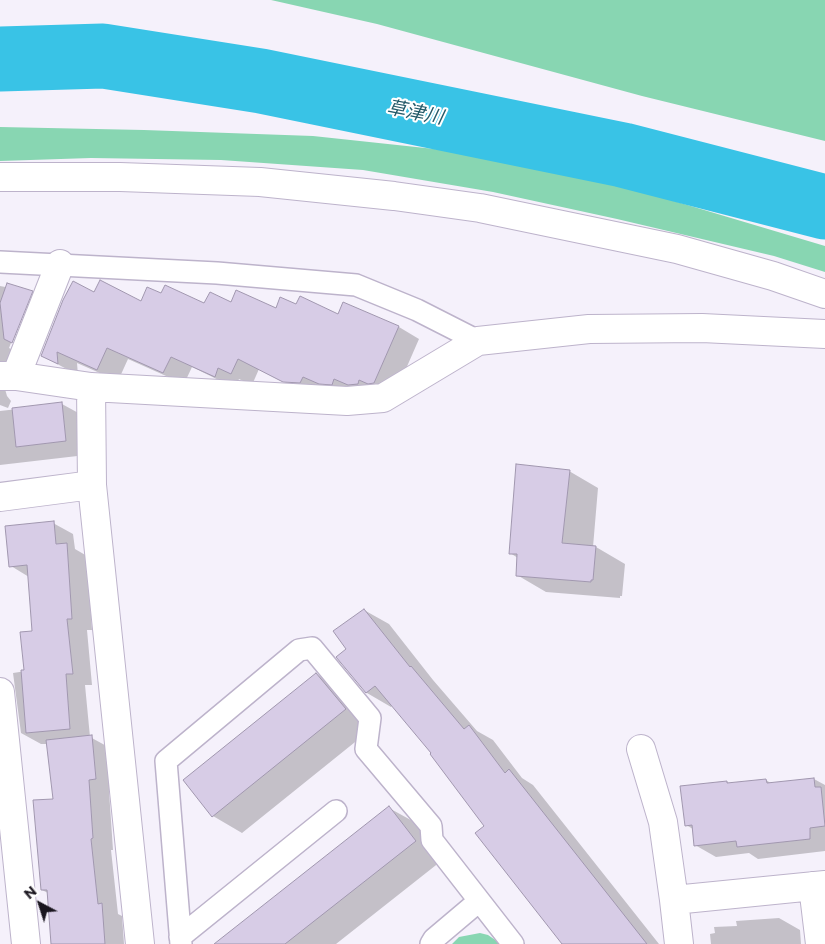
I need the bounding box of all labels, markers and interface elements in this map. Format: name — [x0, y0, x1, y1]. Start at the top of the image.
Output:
water label: 草津川 — [385, 96, 445, 130]
north arrow — [15, 879, 65, 929]
text: N — [20, 882, 40, 903]

